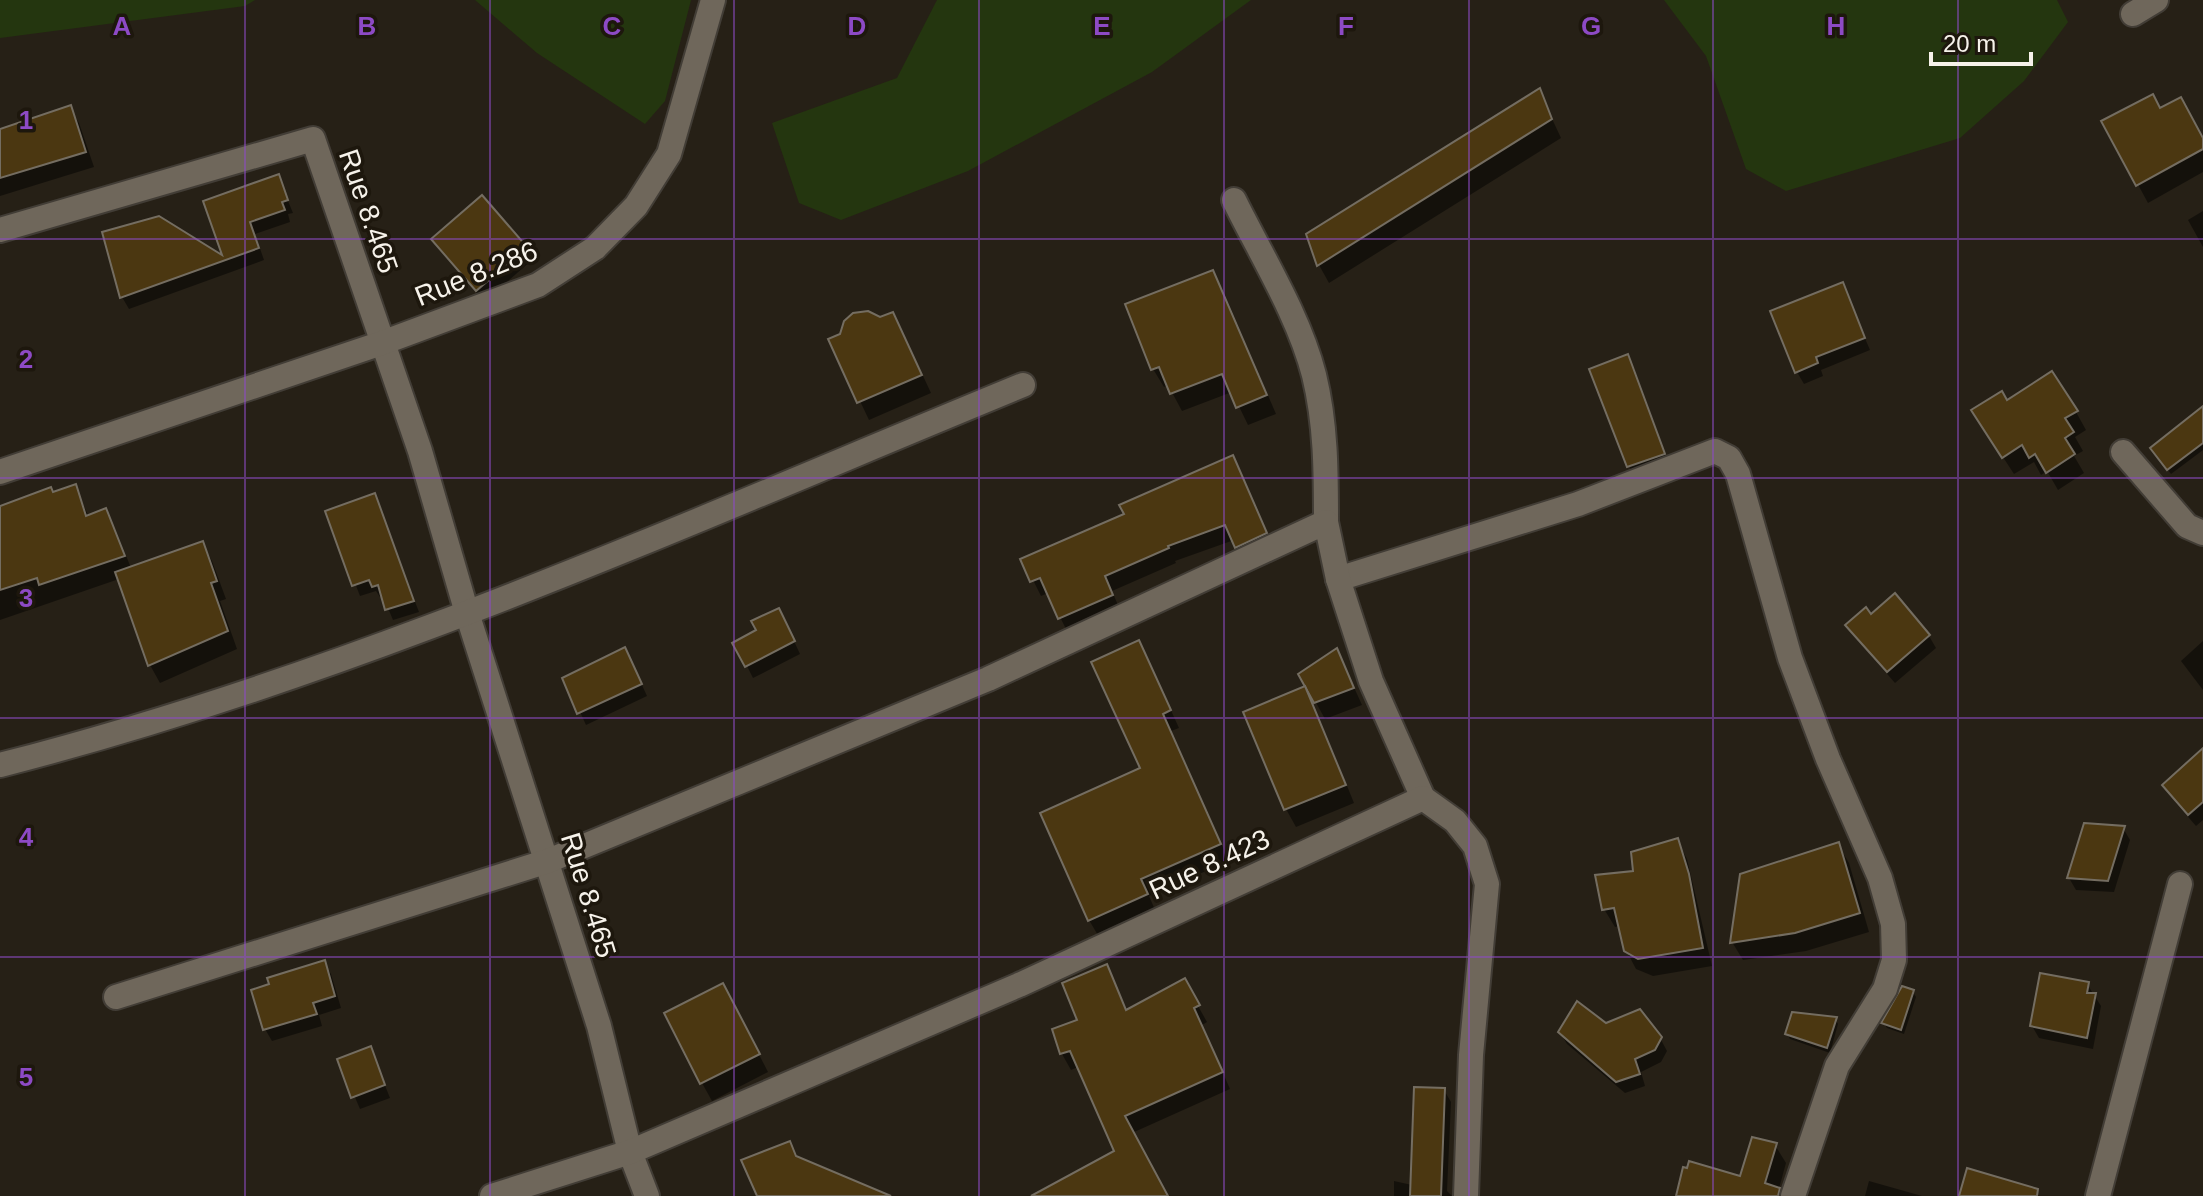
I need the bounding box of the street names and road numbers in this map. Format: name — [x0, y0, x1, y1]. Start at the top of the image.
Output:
street label: Rue 8.465 — [333, 145, 404, 277]
street label: Rue 8.286 — [410, 235, 542, 312]
street label: Rue 8.423 — [1144, 823, 1274, 906]
street label: Rue 8.465 — [555, 829, 622, 961]

